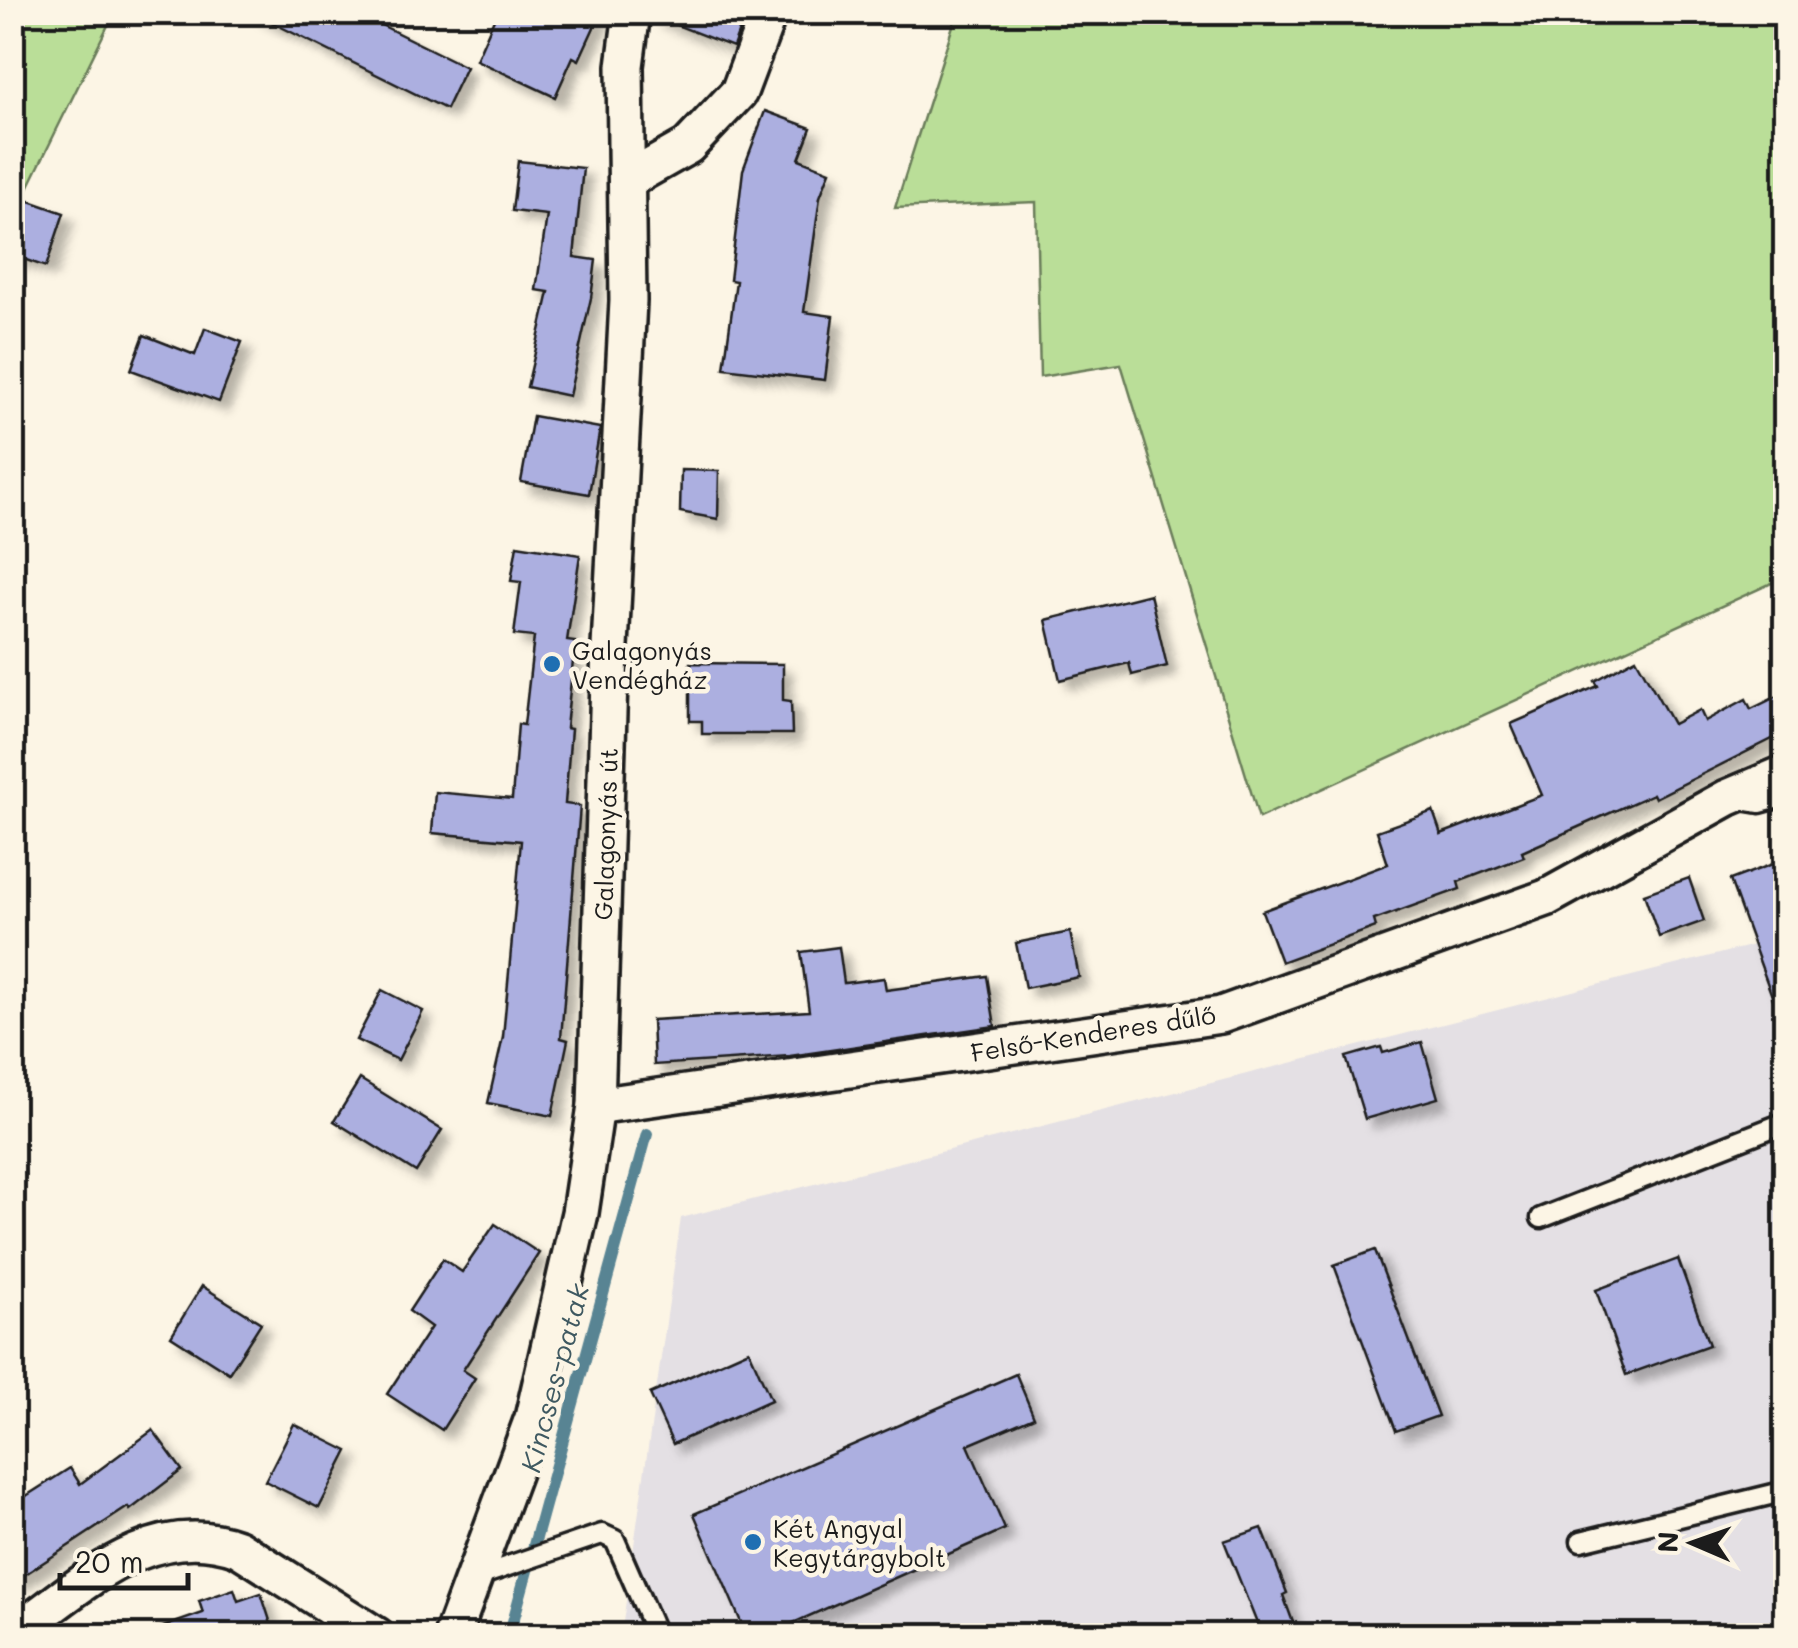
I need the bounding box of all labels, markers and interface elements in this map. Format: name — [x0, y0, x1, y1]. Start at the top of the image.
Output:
place label: Galagonyás Vendégház — [572, 634, 712, 695]
marker: Galagonyás Vendégház — [541, 653, 563, 675]
street label: Galagonyás út — [586, 747, 625, 921]
street label: Felső-Kenderes dűlő — [968, 998, 1218, 1068]
water label: Kincses-patak — [512, 1279, 597, 1476]
north arrow — [1643, 1493, 1743, 1593]
place label: Két Angyal Kegytárgybolt — [773, 1512, 946, 1574]
scale bar — [60, 1528, 188, 1590]
marker: Két Angyal Kegytárgybolt — [742, 1531, 764, 1553]
text: N — [1649, 1531, 1685, 1553]
text: 20 m — [75, 1541, 144, 1581]

